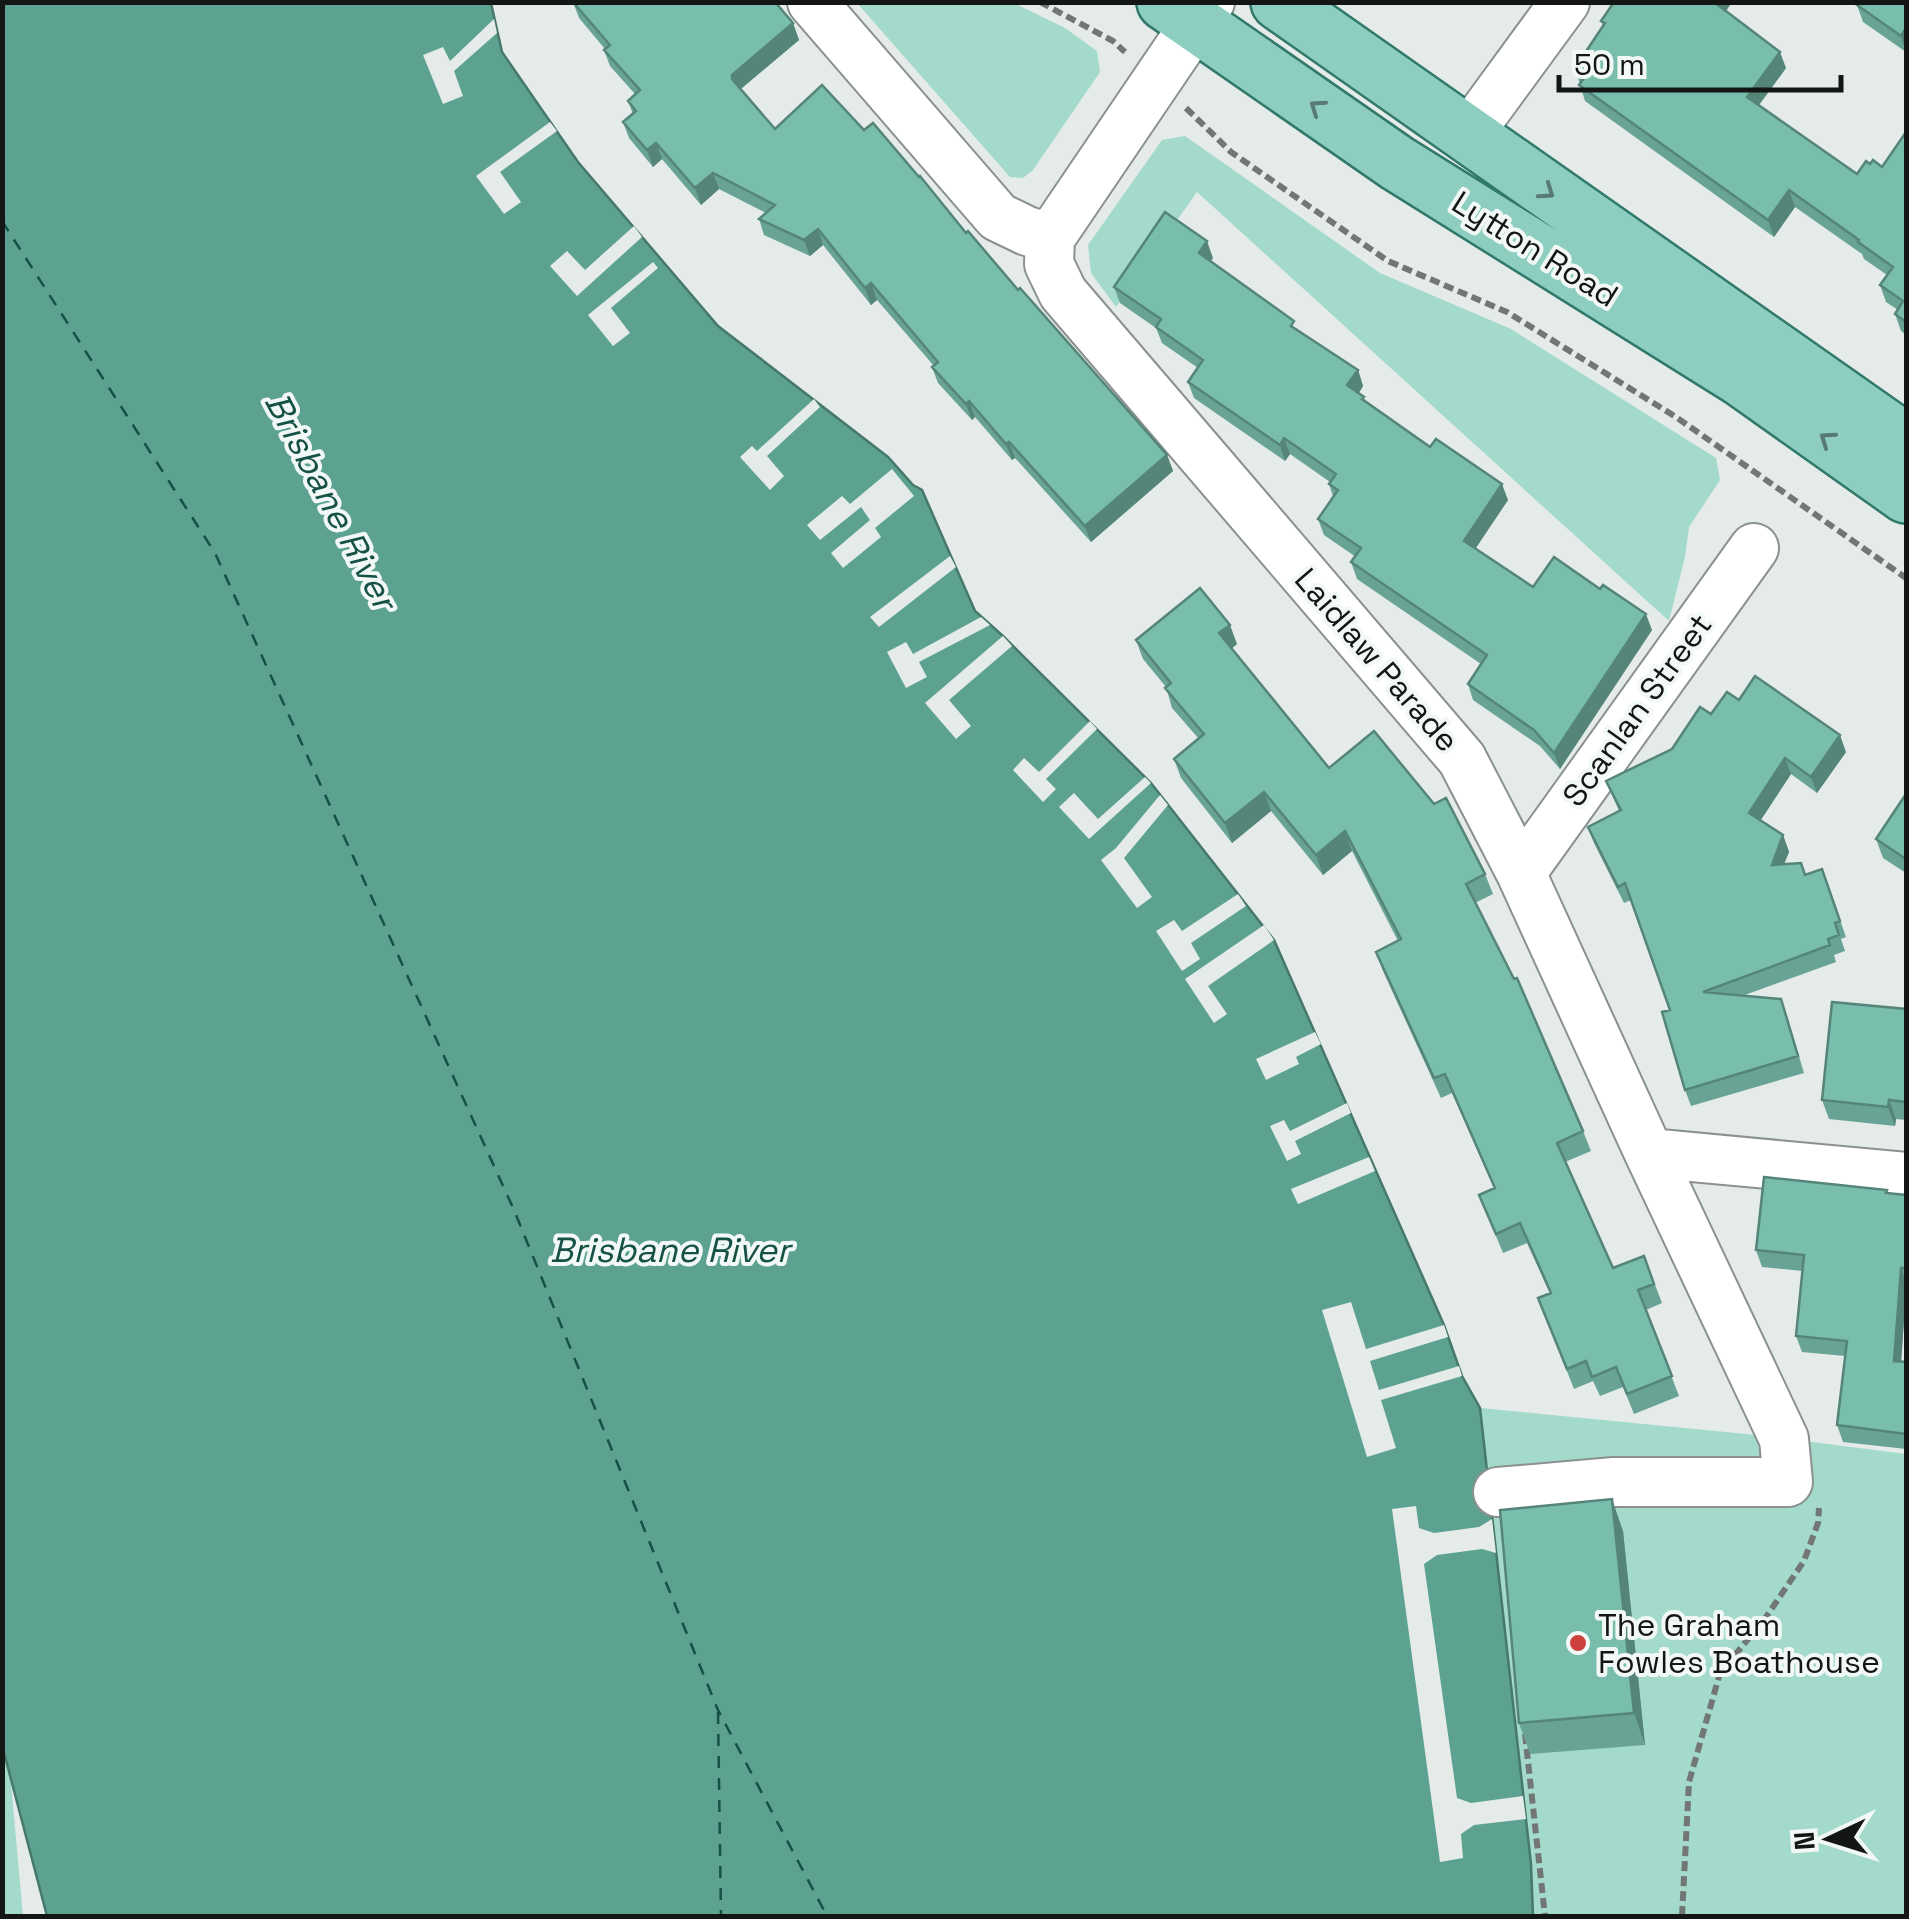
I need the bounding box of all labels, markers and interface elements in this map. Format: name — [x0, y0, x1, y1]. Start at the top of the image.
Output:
scale bar — [1559, 30, 1842, 92]
text: 50 m — [1574, 45, 1645, 84]
one-way arrow — [1310, 101, 1328, 119]
one-way arrow — [1536, 180, 1555, 198]
street label: Lytton Road — [1445, 182, 1625, 316]
water label: Brisbane River — [255, 385, 409, 621]
one-way arrow — [1819, 433, 1838, 451]
street label: Laidlaw Parade — [1286, 560, 1468, 760]
street label: Scanlan Street — [1554, 606, 1720, 814]
water label: Brisbane River — [550, 1228, 794, 1272]
place label: The Graham Fowles Boathouse — [1598, 1605, 1880, 1682]
marker: The Graham Fowles Boathouse — [1567, 1632, 1589, 1654]
north arrow — [1779, 1789, 1879, 1889]
text: N — [1785, 1830, 1823, 1851]

